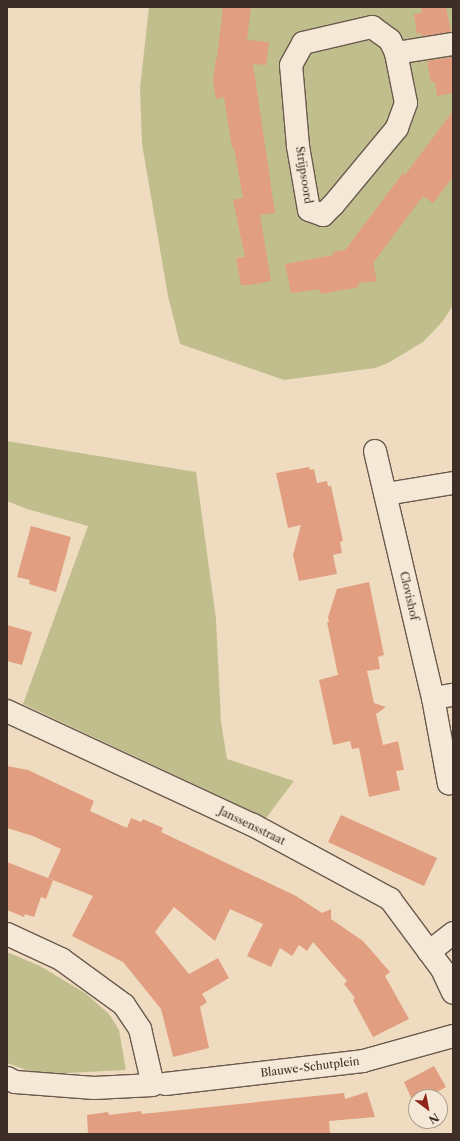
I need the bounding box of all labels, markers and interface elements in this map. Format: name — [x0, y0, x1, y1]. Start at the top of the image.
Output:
street label: Strijpsoord — [293, 145, 315, 205]
street label: Clovishof — [397, 570, 421, 622]
street label: Janssensstraat — [217, 804, 287, 848]
street label: Blauwe-Schutplein — [260, 1054, 360, 1080]
north arrow — [408, 1089, 448, 1129]
text: N — [426, 1110, 442, 1127]

